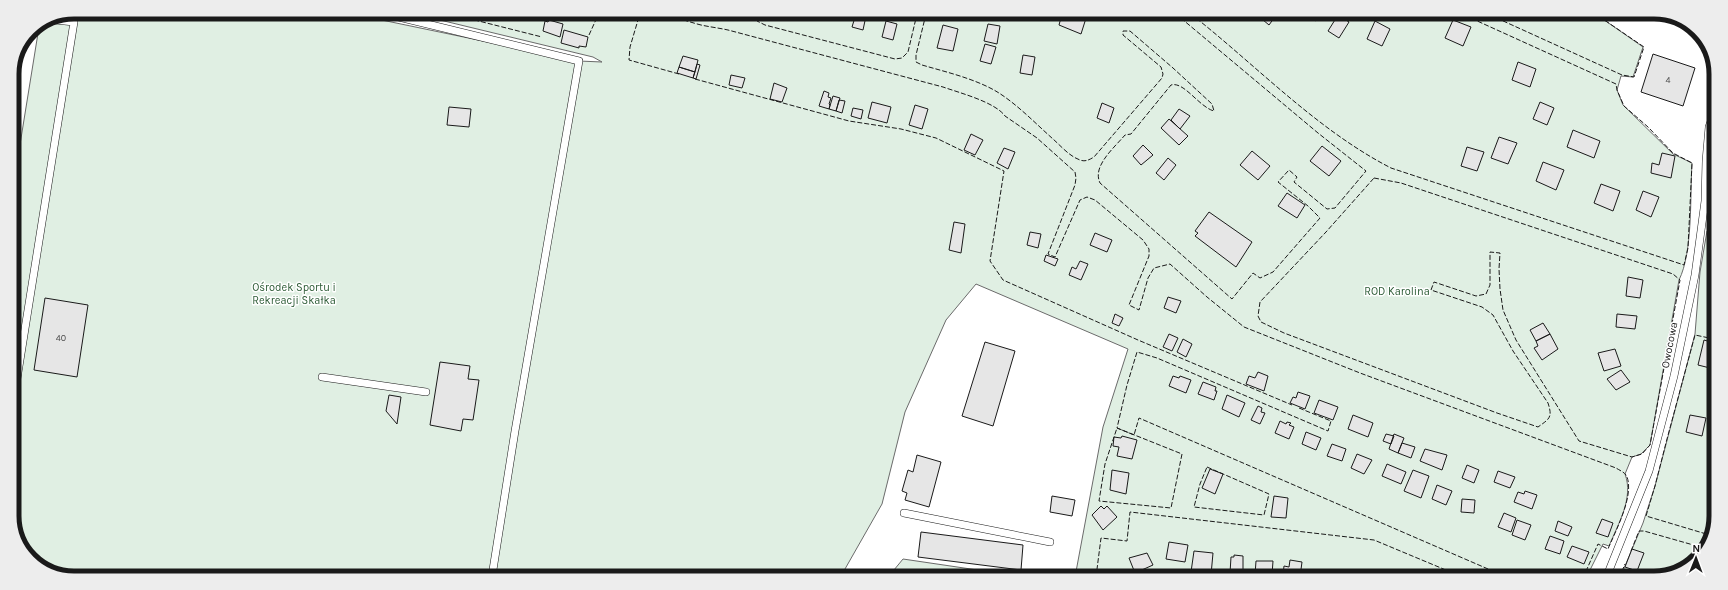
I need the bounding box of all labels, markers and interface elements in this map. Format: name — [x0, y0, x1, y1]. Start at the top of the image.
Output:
house number: 4 — [1665, 75, 1671, 85]
park label: Ośrodek Sportu i Rekreacji Skałka — [252, 281, 336, 307]
park label: ROD Karolina — [1364, 285, 1430, 298]
street label: Owocowa — [1659, 321, 1680, 369]
house number: 40 — [56, 333, 66, 343]
north arrow — [1676, 538, 1716, 578]
text: N — [1692, 542, 1700, 555]

